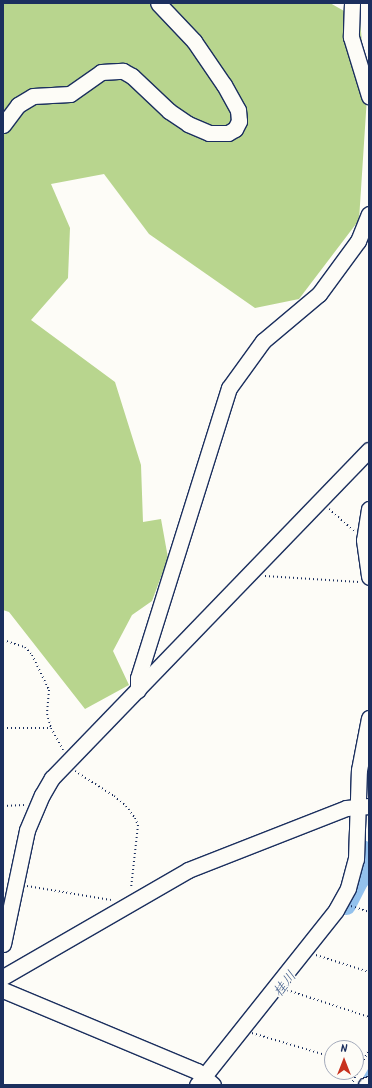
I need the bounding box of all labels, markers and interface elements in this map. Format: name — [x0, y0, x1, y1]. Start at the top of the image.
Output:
water label: 桂川 — [270, 968, 300, 1000]
north arrow — [324, 1040, 364, 1080]
text: N — [341, 1040, 347, 1058]

